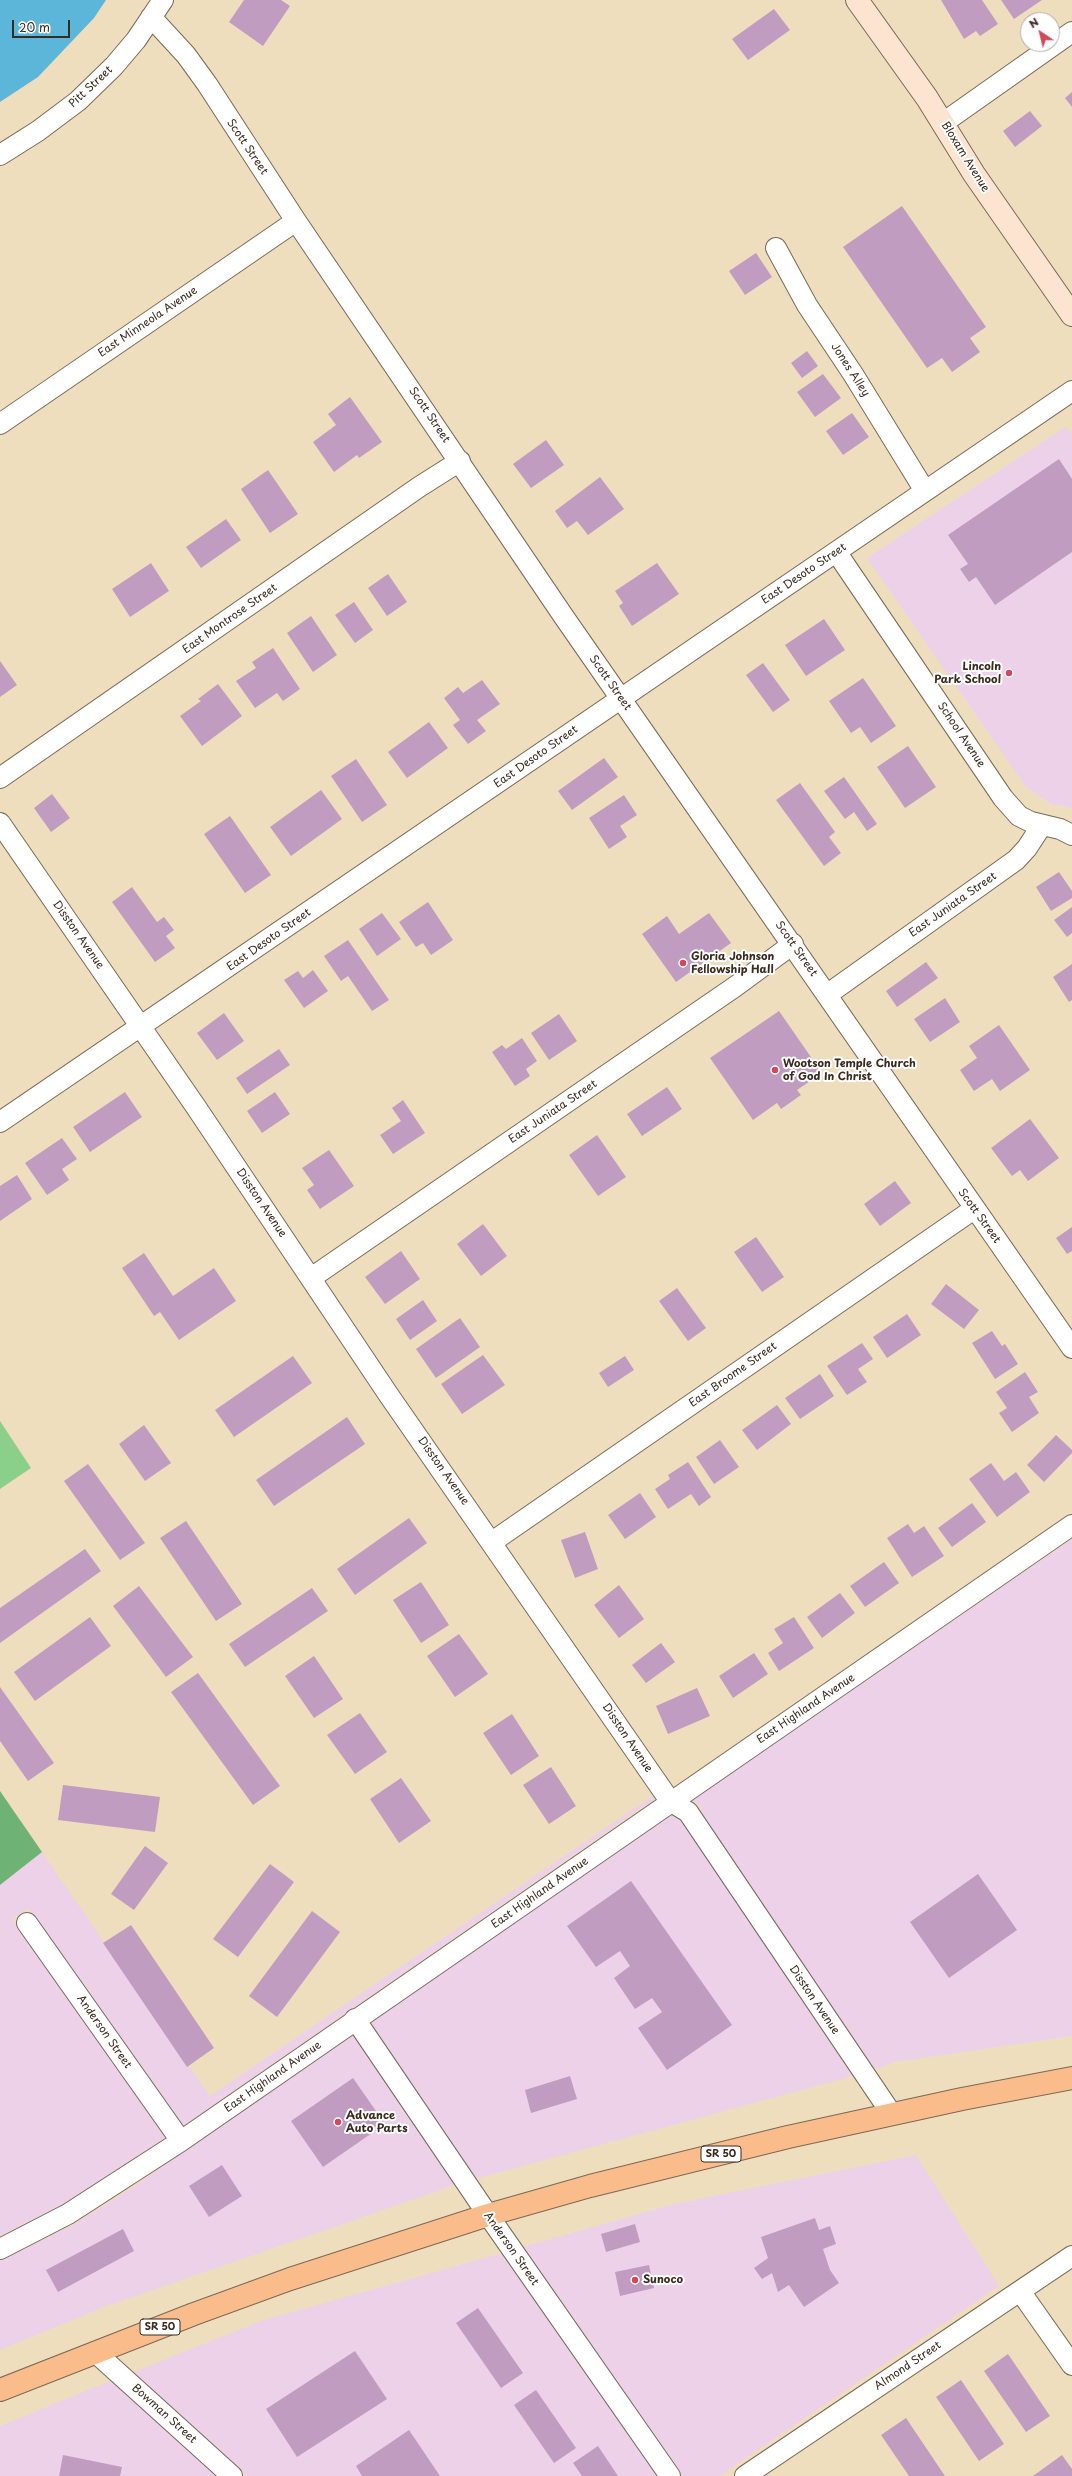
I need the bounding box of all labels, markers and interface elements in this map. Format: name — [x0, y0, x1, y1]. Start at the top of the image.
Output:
scale bar — [14, 12, 72, 38]
north arrow — [1020, 12, 1060, 52]
text: N — [1025, 13, 1042, 32]
text: 20 m — [19, 18, 50, 36]
street label: Pitt Street — [66, 63, 116, 111]
street label: Scott Street — [224, 117, 270, 177]
street label: Bloxam Avenue — [938, 120, 992, 194]
street label: East Minneola Avenue — [96, 284, 200, 360]
street label: Jones Alley — [828, 341, 872, 399]
street label: Scott Street — [406, 385, 452, 445]
street label: East Desoto Street — [759, 541, 849, 607]
street label: East Montrose Street — [180, 581, 280, 657]
street label: Scott Street — [586, 653, 634, 713]
place label: Lincoln Park School — [934, 660, 1001, 686]
marker: Lincoln Park School — [1004, 668, 1014, 678]
street label: School Avenue — [934, 700, 988, 770]
street label: East Desoto Street — [492, 723, 580, 791]
street label: East Juniata Street — [907, 870, 999, 940]
street label: Disston Avenue — [50, 898, 106, 972]
street label: East Desoto Street — [225, 906, 313, 974]
street label: Scott Street — [772, 919, 820, 979]
place label: Gloria Johnson Fellowship Hall — [691, 950, 774, 976]
marker: Gloria Johnson Fellowship Hall — [678, 958, 688, 968]
place label: Wootson Temple Church of God In Christ — [783, 1057, 916, 1083]
marker: Wootson Temple Church of God In Christ — [770, 1065, 780, 1075]
street label: East Juniata Street — [506, 1078, 600, 1146]
street label: Disston Avenue — [233, 1166, 289, 1240]
street label: Scott Street — [955, 1186, 1003, 1246]
street label: East Broome Street — [687, 1340, 779, 1410]
street label: Disston Avenue — [415, 1434, 471, 1508]
street label: East Highland Avenue — [755, 1671, 857, 1747]
street label: Disston Avenue — [599, 1701, 655, 1775]
street label: East Highland Avenue — [489, 1855, 591, 1931]
street label: Disston Avenue — [786, 1963, 842, 2037]
street label: Anderson Street — [74, 1993, 134, 2071]
street label: East Highland Avenue — [222, 2039, 324, 2115]
place label: Advance Auto Parts — [346, 2109, 407, 2135]
marker: Advance Auto Parts — [333, 2117, 343, 2127]
road number: SR 50 — [701, 2146, 741, 2162]
street label: Anderson Street — [481, 2210, 541, 2288]
place label: Sunoco — [643, 2273, 683, 2287]
marker: Sunoco — [630, 2275, 640, 2285]
road number: SR 50 — [140, 2319, 180, 2335]
street label: Almond Street — [872, 2339, 944, 2393]
street label: Bowman Street — [129, 2382, 199, 2446]

